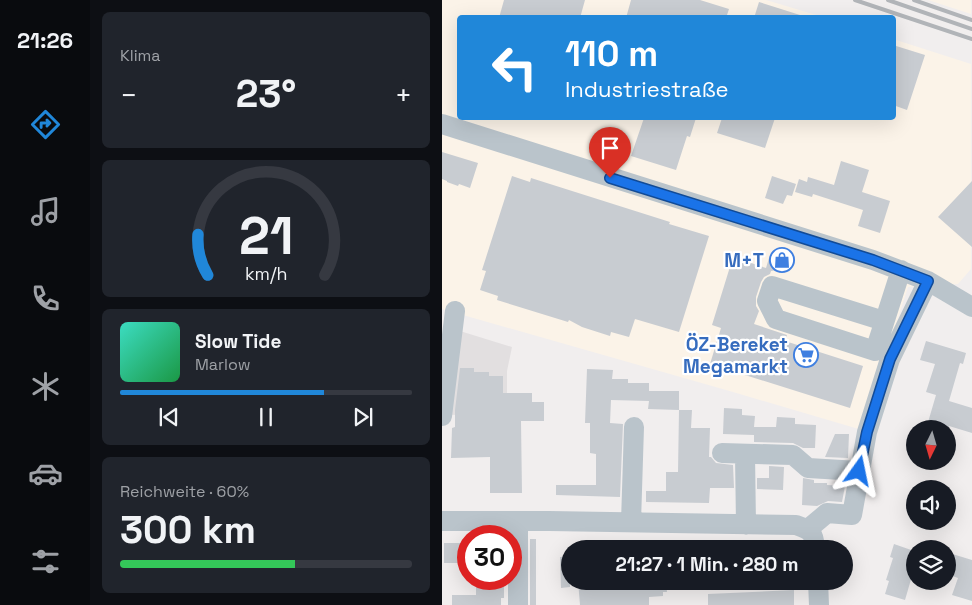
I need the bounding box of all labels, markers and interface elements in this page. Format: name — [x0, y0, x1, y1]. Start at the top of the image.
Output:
text: 21:26 — [17, 26, 73, 54]
text: 110 m — [565, 32, 658, 76]
icon: left — [482, 35, 547, 100]
text: Klima — [120, 45, 161, 66]
text: 23° — [236, 70, 296, 118]
text: Industriestraße — [565, 75, 729, 103]
text: − — [120, 77, 137, 113]
text: + — [395, 77, 412, 113]
icon: directions — [28, 107, 63, 142]
pin — [589, 127, 631, 178]
icon: arrive — [596, 134, 624, 162]
icon: music — [28, 194, 63, 229]
text: 21 — [239, 203, 293, 269]
shop icon: M+T — [769, 247, 795, 273]
place label: M+T — [724, 248, 764, 273]
text: km/h — [245, 262, 287, 285]
icon: phone — [28, 281, 63, 316]
text: Slow Tide — [195, 329, 281, 354]
place label: ÖZ-Bereket Megamarkt — [683, 332, 788, 379]
supermarket icon: ÖZ-Bereket Megamarkt — [793, 342, 819, 368]
text: Marlow — [195, 354, 251, 375]
icon: climate — [28, 369, 63, 404]
icon: previous — [155, 403, 183, 431]
icon: pause — [252, 403, 280, 431]
icon: next — [349, 403, 377, 431]
north arrow — [906, 420, 956, 470]
map controls — [906, 420, 956, 590]
position arrow — [832, 444, 884, 496]
icon: car — [28, 456, 63, 491]
button: sound — [906, 480, 956, 530]
text: Reichweite · 60% — [120, 481, 249, 502]
text: 300 km — [120, 506, 256, 554]
speed limit sign: 30 — [457, 525, 522, 590]
button: layers — [906, 540, 956, 590]
icon: filters — [28, 544, 63, 579]
text: 21:27 · 1 Min. · 280 m — [616, 552, 798, 577]

